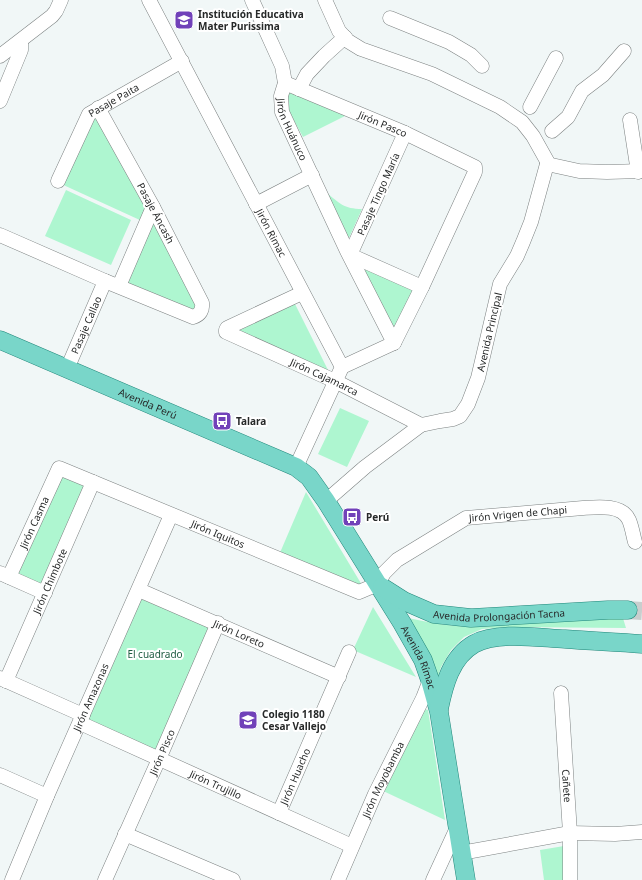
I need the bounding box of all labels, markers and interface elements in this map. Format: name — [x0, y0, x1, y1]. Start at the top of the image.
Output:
place label: Institución Educativa Mater Purissima — [198, 7, 304, 33]
school or university icon: Institución Educativa Mater Purissima — [173, 9, 195, 31]
street label: Pasaje Paita — [85, 80, 141, 120]
street label: Jirón Huánuco — [274, 97, 311, 163]
street label: Jirón Pasco — [355, 107, 409, 140]
street label: Pasaje Tingo María — [354, 151, 402, 237]
street label: Pasaje Áncash — [134, 180, 178, 246]
street label: Jirón Rimac — [252, 205, 290, 260]
street label: Avenida Principal — [473, 291, 505, 373]
street label: Pasaje Callao — [67, 294, 105, 356]
street label: Jirón Cajamarca — [287, 354, 361, 399]
street label: Avenida Perú — [117, 385, 179, 422]
bus stop icon: Talara — [211, 410, 233, 432]
place label: Talara — [236, 414, 266, 428]
street label: Jirón Casma — [16, 494, 52, 552]
street label: Jirón Vrigen de Chapi — [467, 502, 568, 525]
bus stop icon: Perú — [341, 506, 363, 528]
place label: Perú — [366, 510, 389, 524]
street label: Jirón Iquitos — [188, 516, 247, 551]
street label: Jirón Chimbote — [29, 546, 70, 617]
street label: Avenida Prolongación Tacna — [432, 606, 565, 625]
street label: Jirón Loreto — [210, 616, 267, 651]
street label: Avenida Rímac — [398, 623, 439, 691]
park label: El cuadrado — [127, 647, 183, 661]
street label: Jirón Amazonas — [69, 661, 112, 734]
place label: Colegio 1180 Cesar Vallejo — [262, 707, 326, 733]
school or university icon: Colegio 1180 Cesar Vallejo — [237, 709, 259, 731]
street label: Jirón Pisco — [145, 727, 178, 778]
street label: Jirón Moyobamba — [358, 739, 407, 821]
street label: Jirón Huacho — [276, 746, 313, 808]
street label: Jirón Trujillo — [186, 766, 244, 802]
street label: Cañete — [559, 769, 575, 803]

